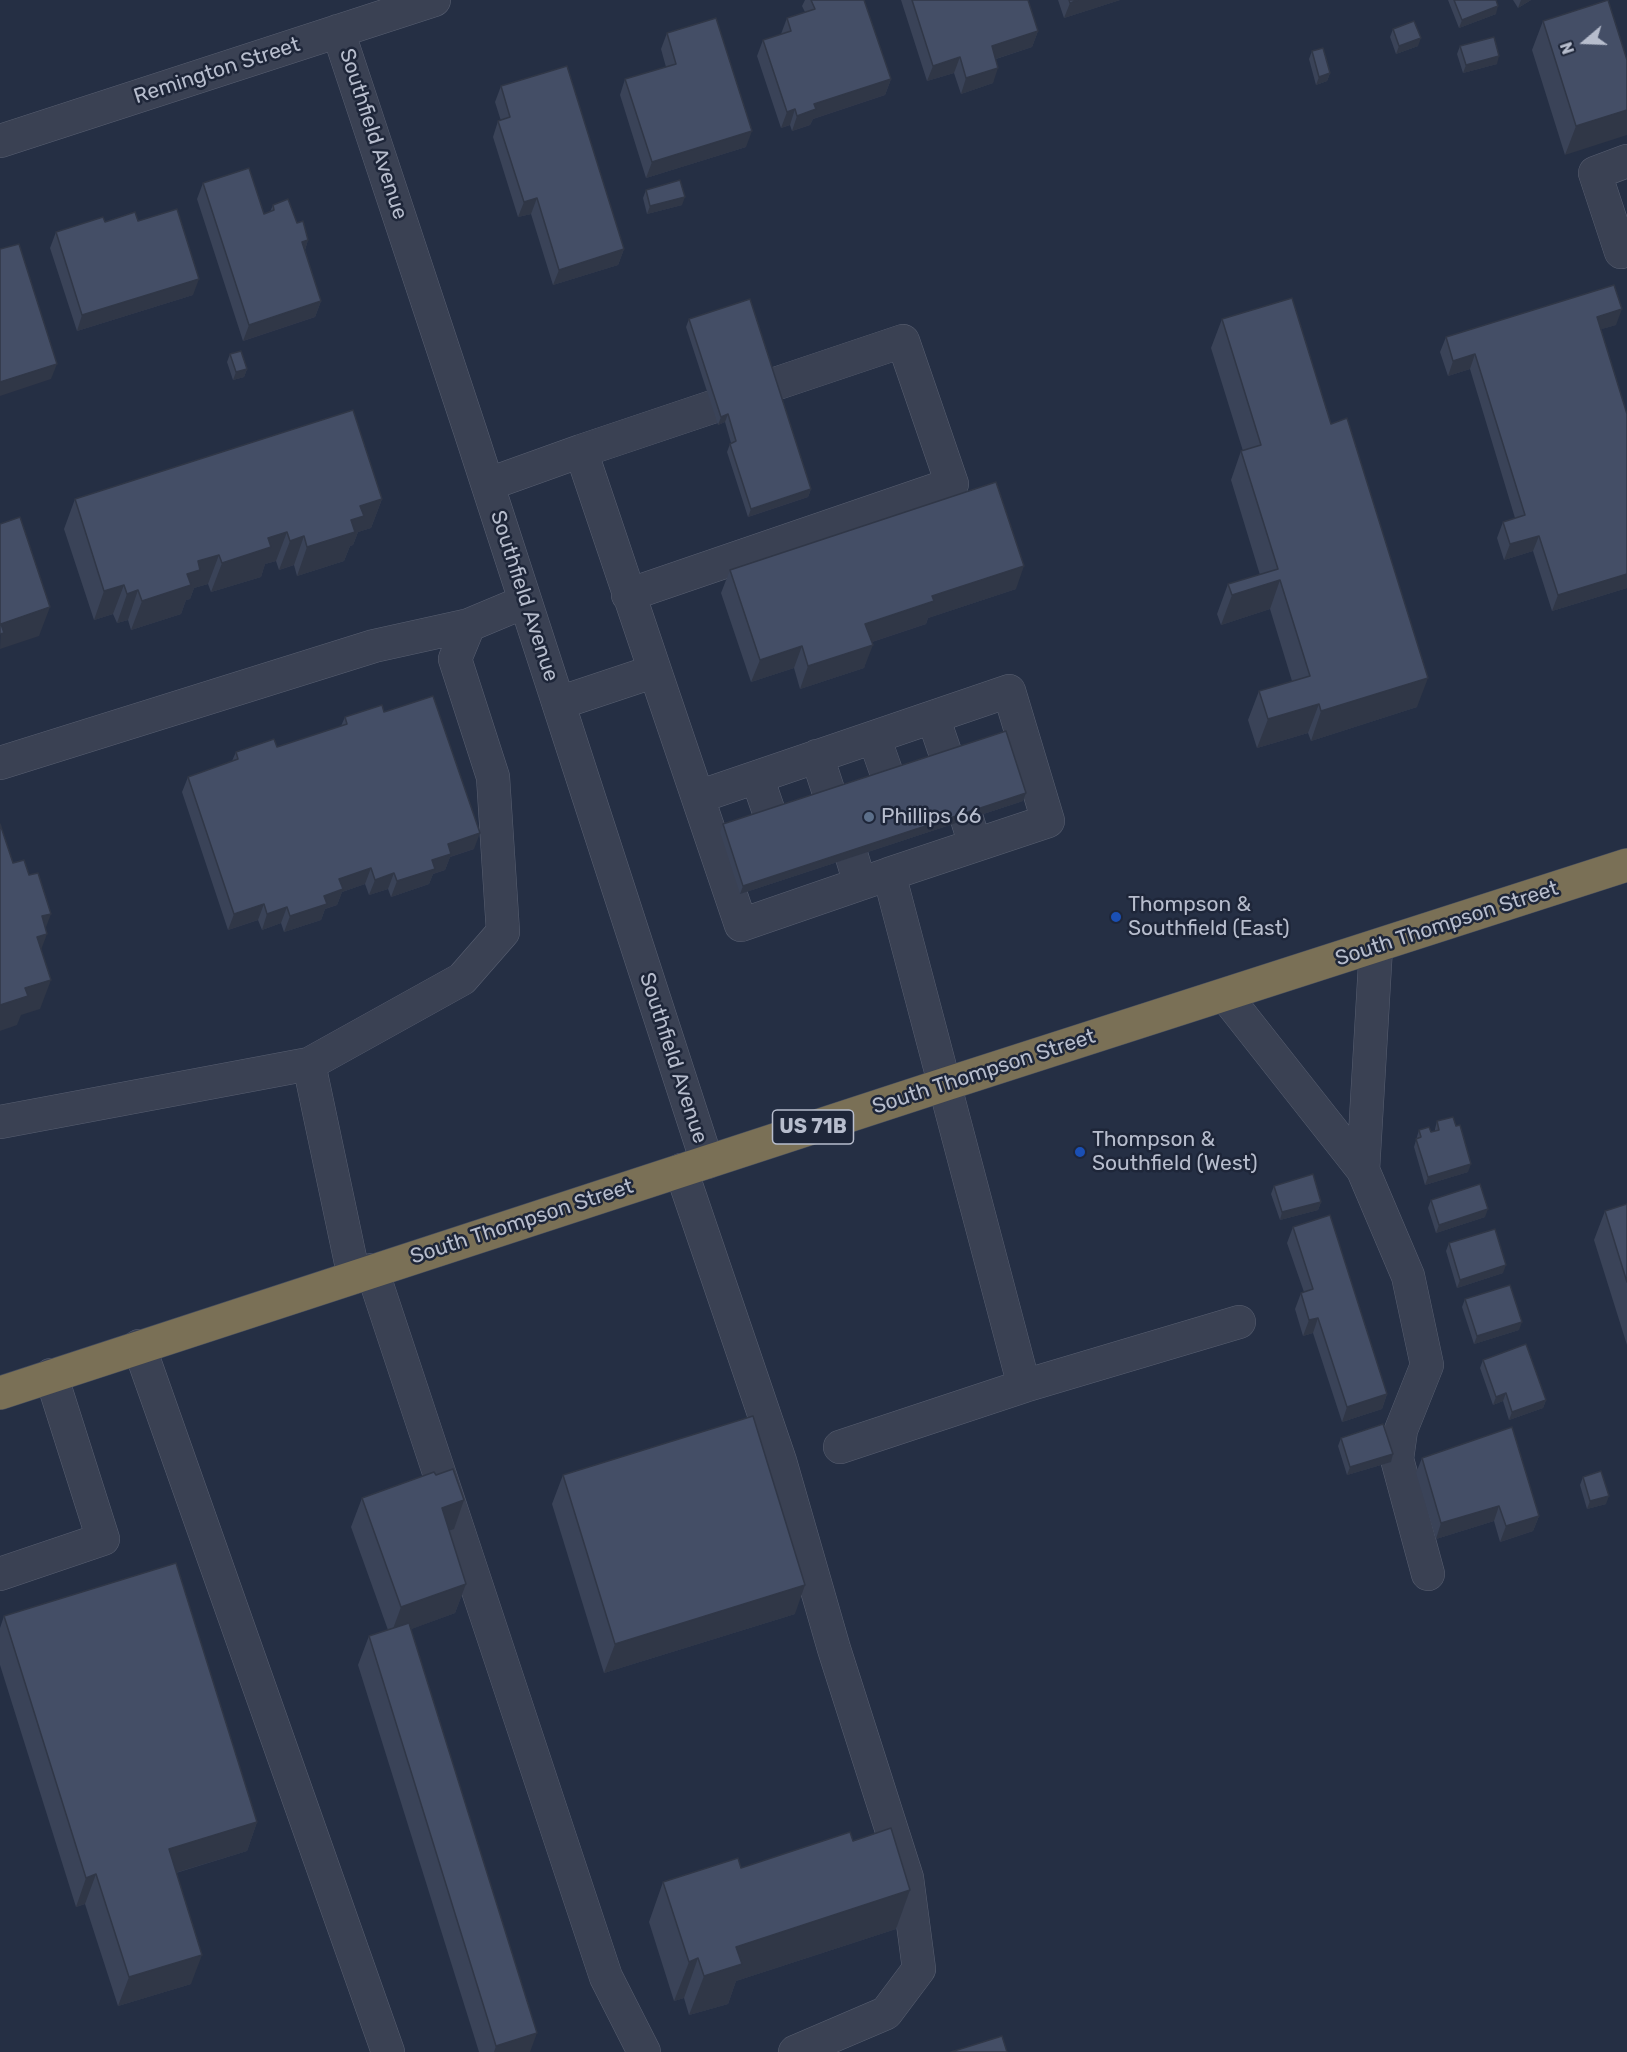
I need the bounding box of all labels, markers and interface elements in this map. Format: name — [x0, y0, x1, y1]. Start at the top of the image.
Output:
north arrow — [1555, 12, 1615, 72]
street label: Remington Street — [131, 32, 303, 110]
text: N — [1557, 39, 1578, 57]
street label: Southfield Avenue — [333, 45, 413, 223]
street label: Southfield Avenue — [484, 507, 564, 685]
place label: Phillips 66 — [881, 804, 981, 830]
marker: Phillips 66 — [862, 810, 876, 824]
street label: South Thompson Street — [1332, 876, 1562, 972]
place label: Thompson & Southfield (East) — [1128, 892, 1290, 942]
marker: Thompson & Southfield (East) — [1109, 910, 1123, 924]
street label: Southfield Avenue — [633, 969, 713, 1147]
street label: South Thompson Street — [869, 1024, 1099, 1120]
road number: US 71B — [772, 1110, 854, 1144]
place label: Thompson & Southfield (West) — [1092, 1127, 1258, 1177]
marker: Thompson & Southfield (West) — [1073, 1145, 1087, 1159]
street label: South Thompson Street — [407, 1174, 637, 1270]

